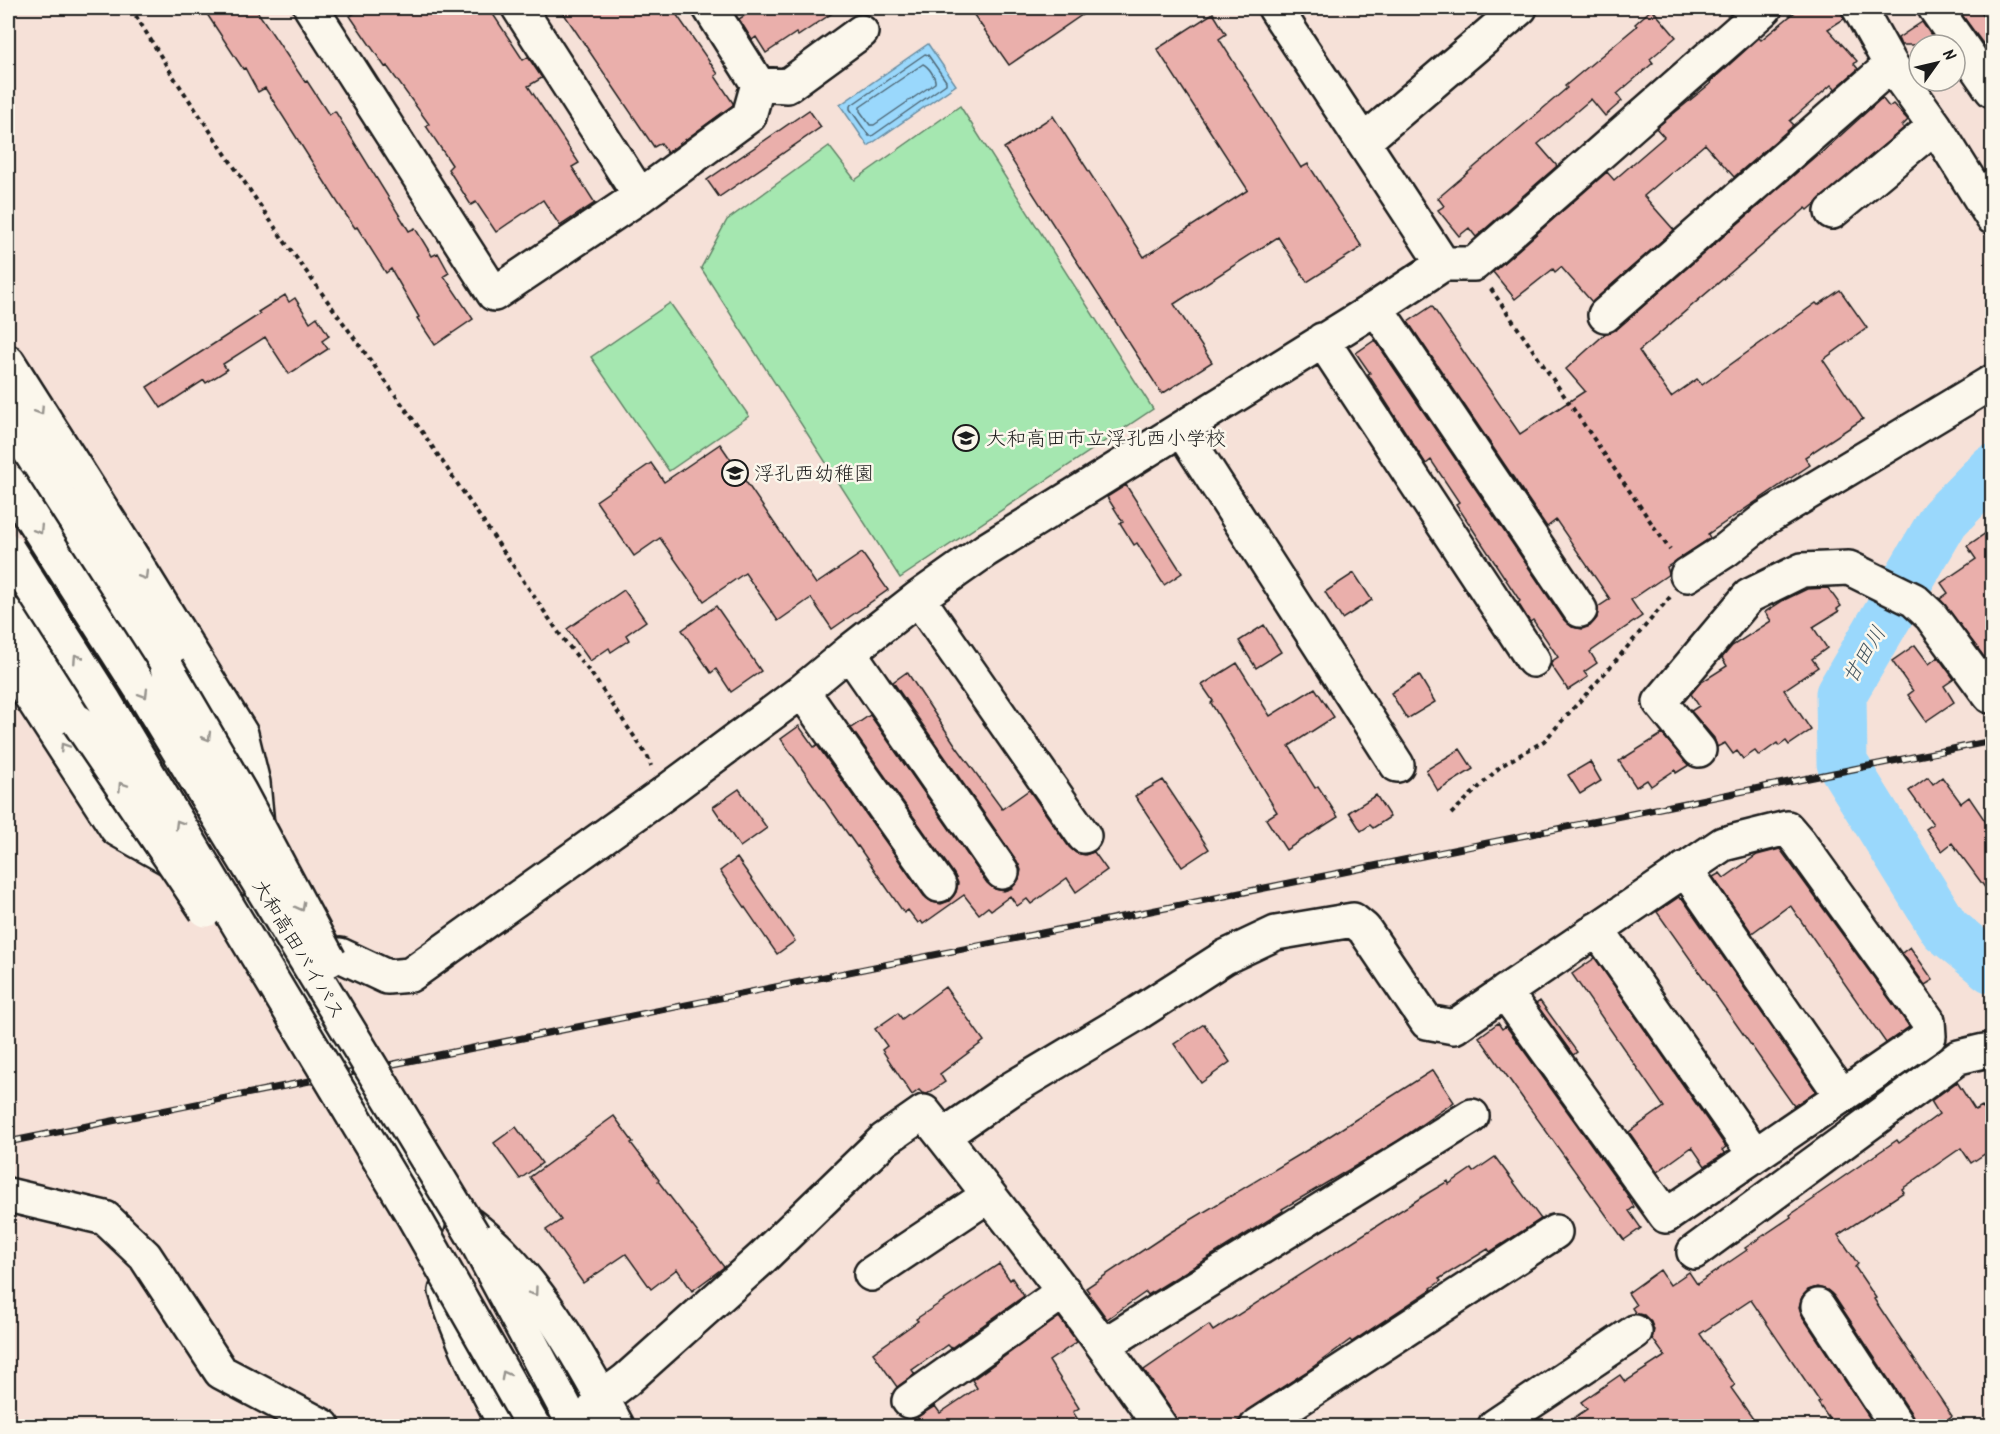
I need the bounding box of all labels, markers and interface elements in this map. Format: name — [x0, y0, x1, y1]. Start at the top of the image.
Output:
north arrow — [1907, 33, 1967, 93]
text: N — [1935, 44, 1961, 67]
one-way arrow — [32, 405, 44, 415]
school or university icon: 大和高田市立浮孔西小学校 — [951, 423, 981, 453]
place label: 大和高田市立浮孔西小学校 — [986, 424, 1226, 456]
school or university icon: 浮孔西幼稚園 — [720, 458, 750, 488]
place label: 浮孔西幼稚園 — [754, 459, 874, 491]
one-way arrow — [32, 524, 44, 534]
one-way arrow — [136, 570, 148, 580]
water label: 甘田川 — [1835, 620, 1896, 691]
one-way arrow — [73, 654, 84, 665]
one-way arrow — [136, 688, 148, 698]
one-way arrow — [200, 731, 211, 741]
one-way arrow — [60, 743, 71, 754]
one-way arrow — [118, 782, 129, 793]
one-way arrow — [174, 820, 186, 831]
street label: 大和高田バイパス — [242, 873, 352, 1027]
one-way arrow — [294, 901, 305, 911]
one-way arrow — [526, 1286, 537, 1297]
one-way arrow — [501, 1371, 512, 1382]

